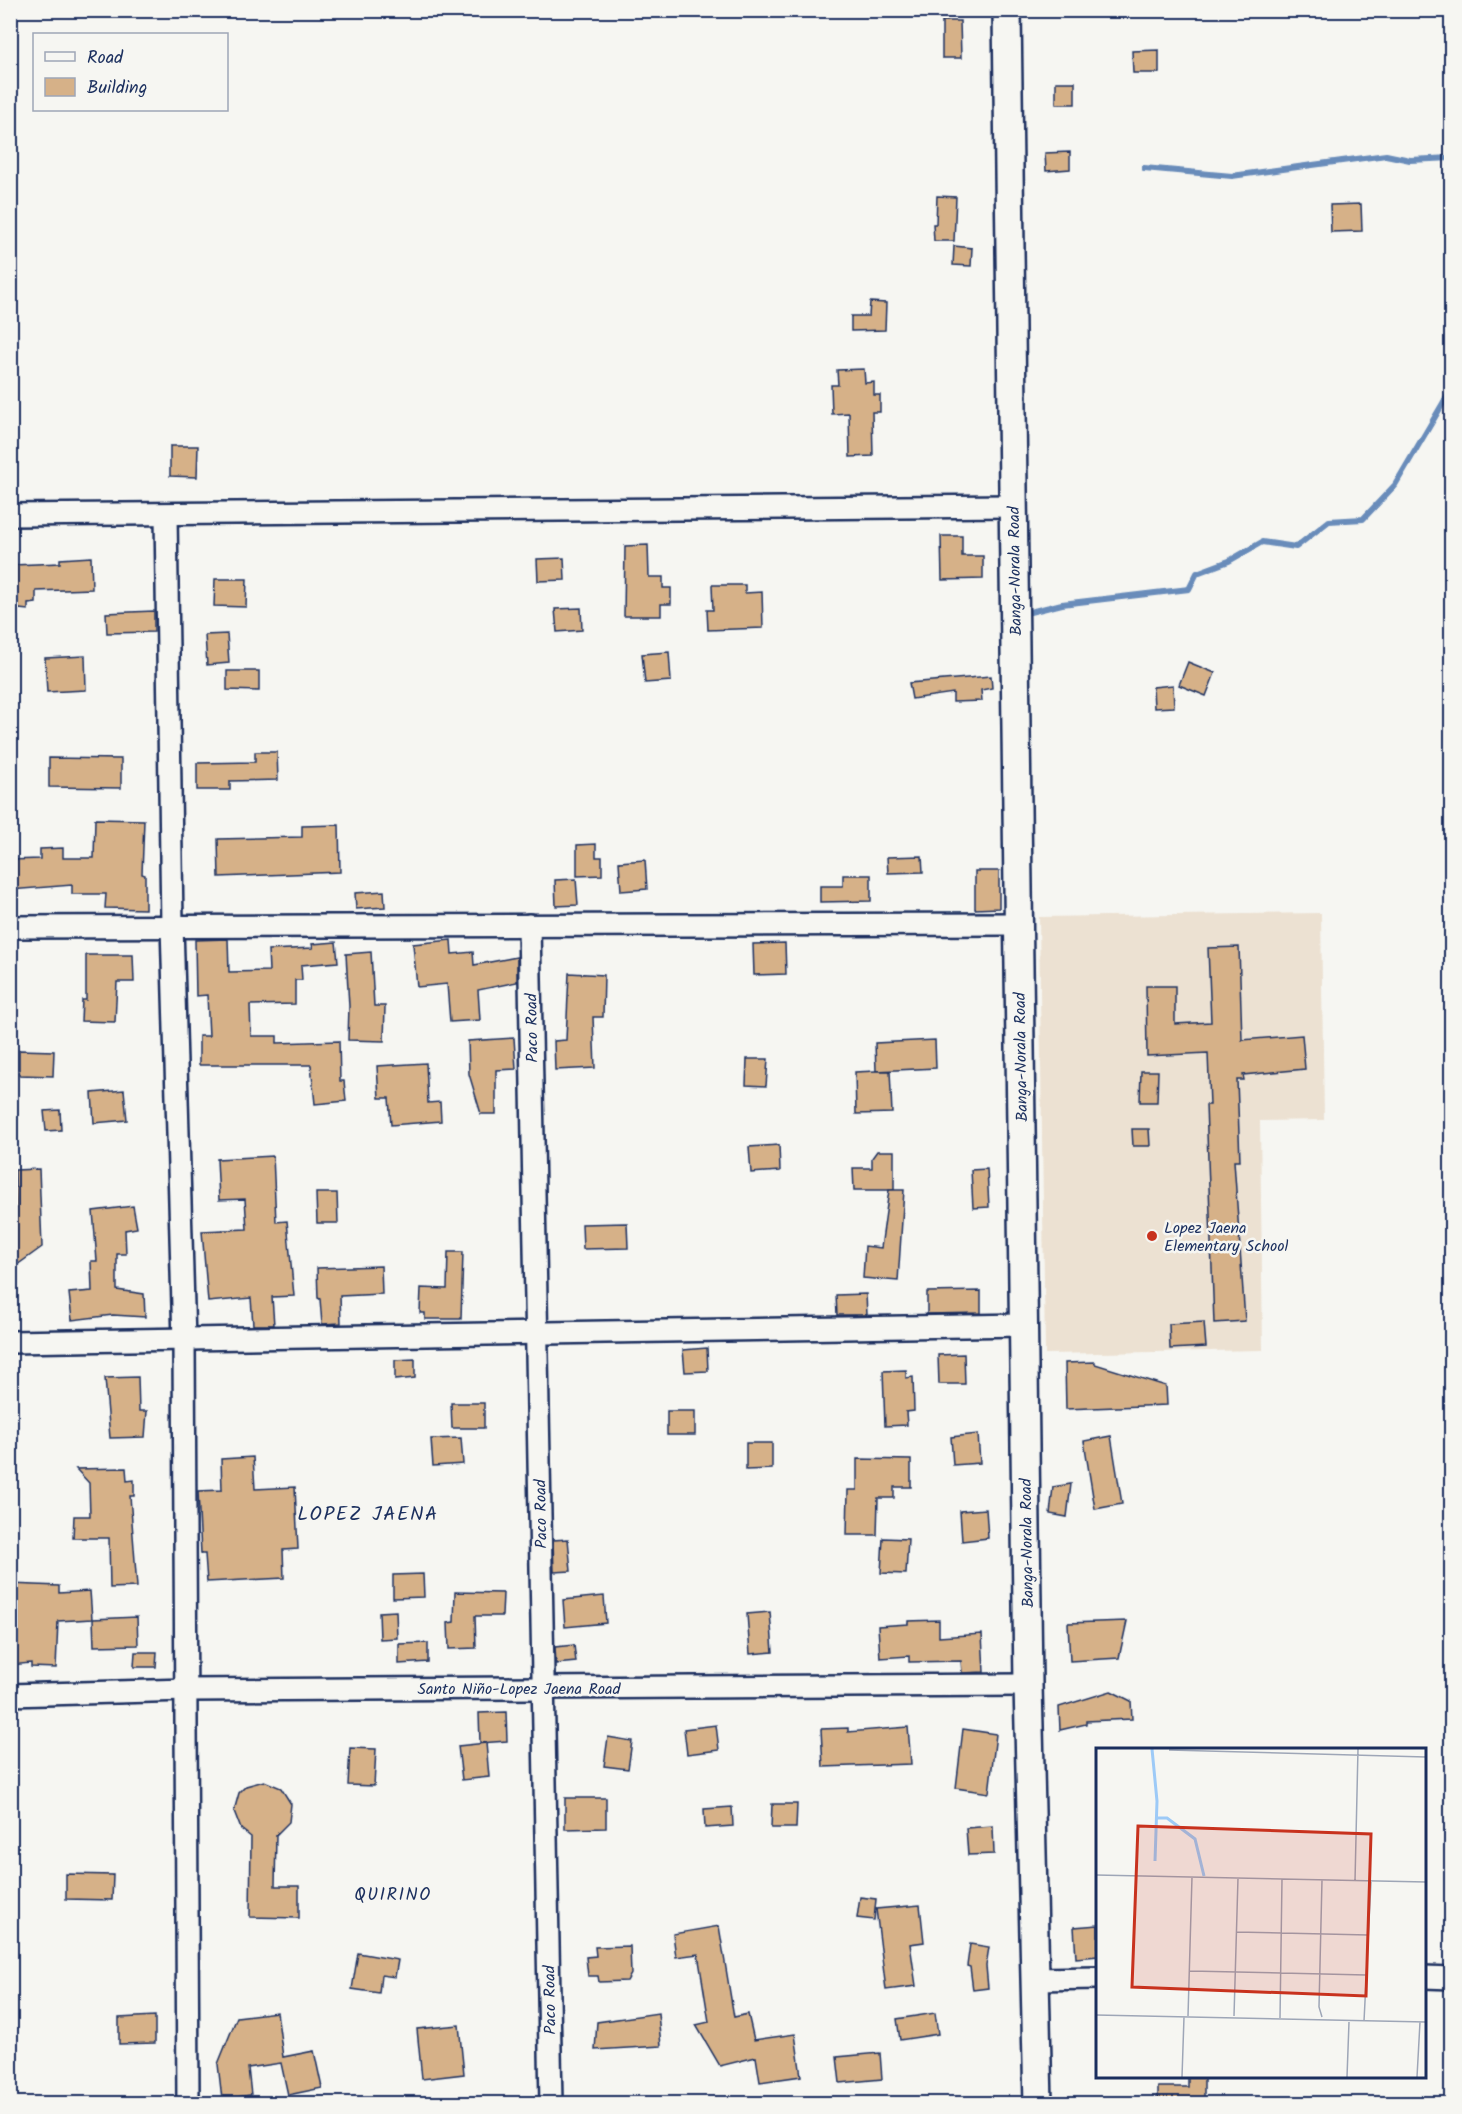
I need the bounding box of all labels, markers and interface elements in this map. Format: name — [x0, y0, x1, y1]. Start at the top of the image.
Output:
legend — [33, 33, 228, 111]
text: Road — [87, 44, 124, 73]
text: Building — [87, 74, 147, 103]
street label: Banga-Norala Road — [1002, 505, 1029, 636]
street label: Banga-Norala Road — [1008, 991, 1035, 1122]
street label: Paco Road — [519, 992, 546, 1063]
place label: Lopez Jaena Elementary School — [1164, 1216, 1289, 1259]
marker: Lopez Jaena Elementary School — [1145, 1229, 1159, 1243]
street label: Banga-Norala Road — [1014, 1477, 1041, 1608]
street label: Paco Road — [528, 1478, 555, 1549]
district label: LOPEZ JAENA — [297, 1499, 439, 1531]
street label: Santo Niño-Lopez Jaena Road — [417, 1677, 622, 1702]
inset map — [1096, 1748, 1426, 2078]
district label: QUIRINO — [354, 1881, 432, 1910]
street label: Paco Road — [537, 1964, 564, 2035]

